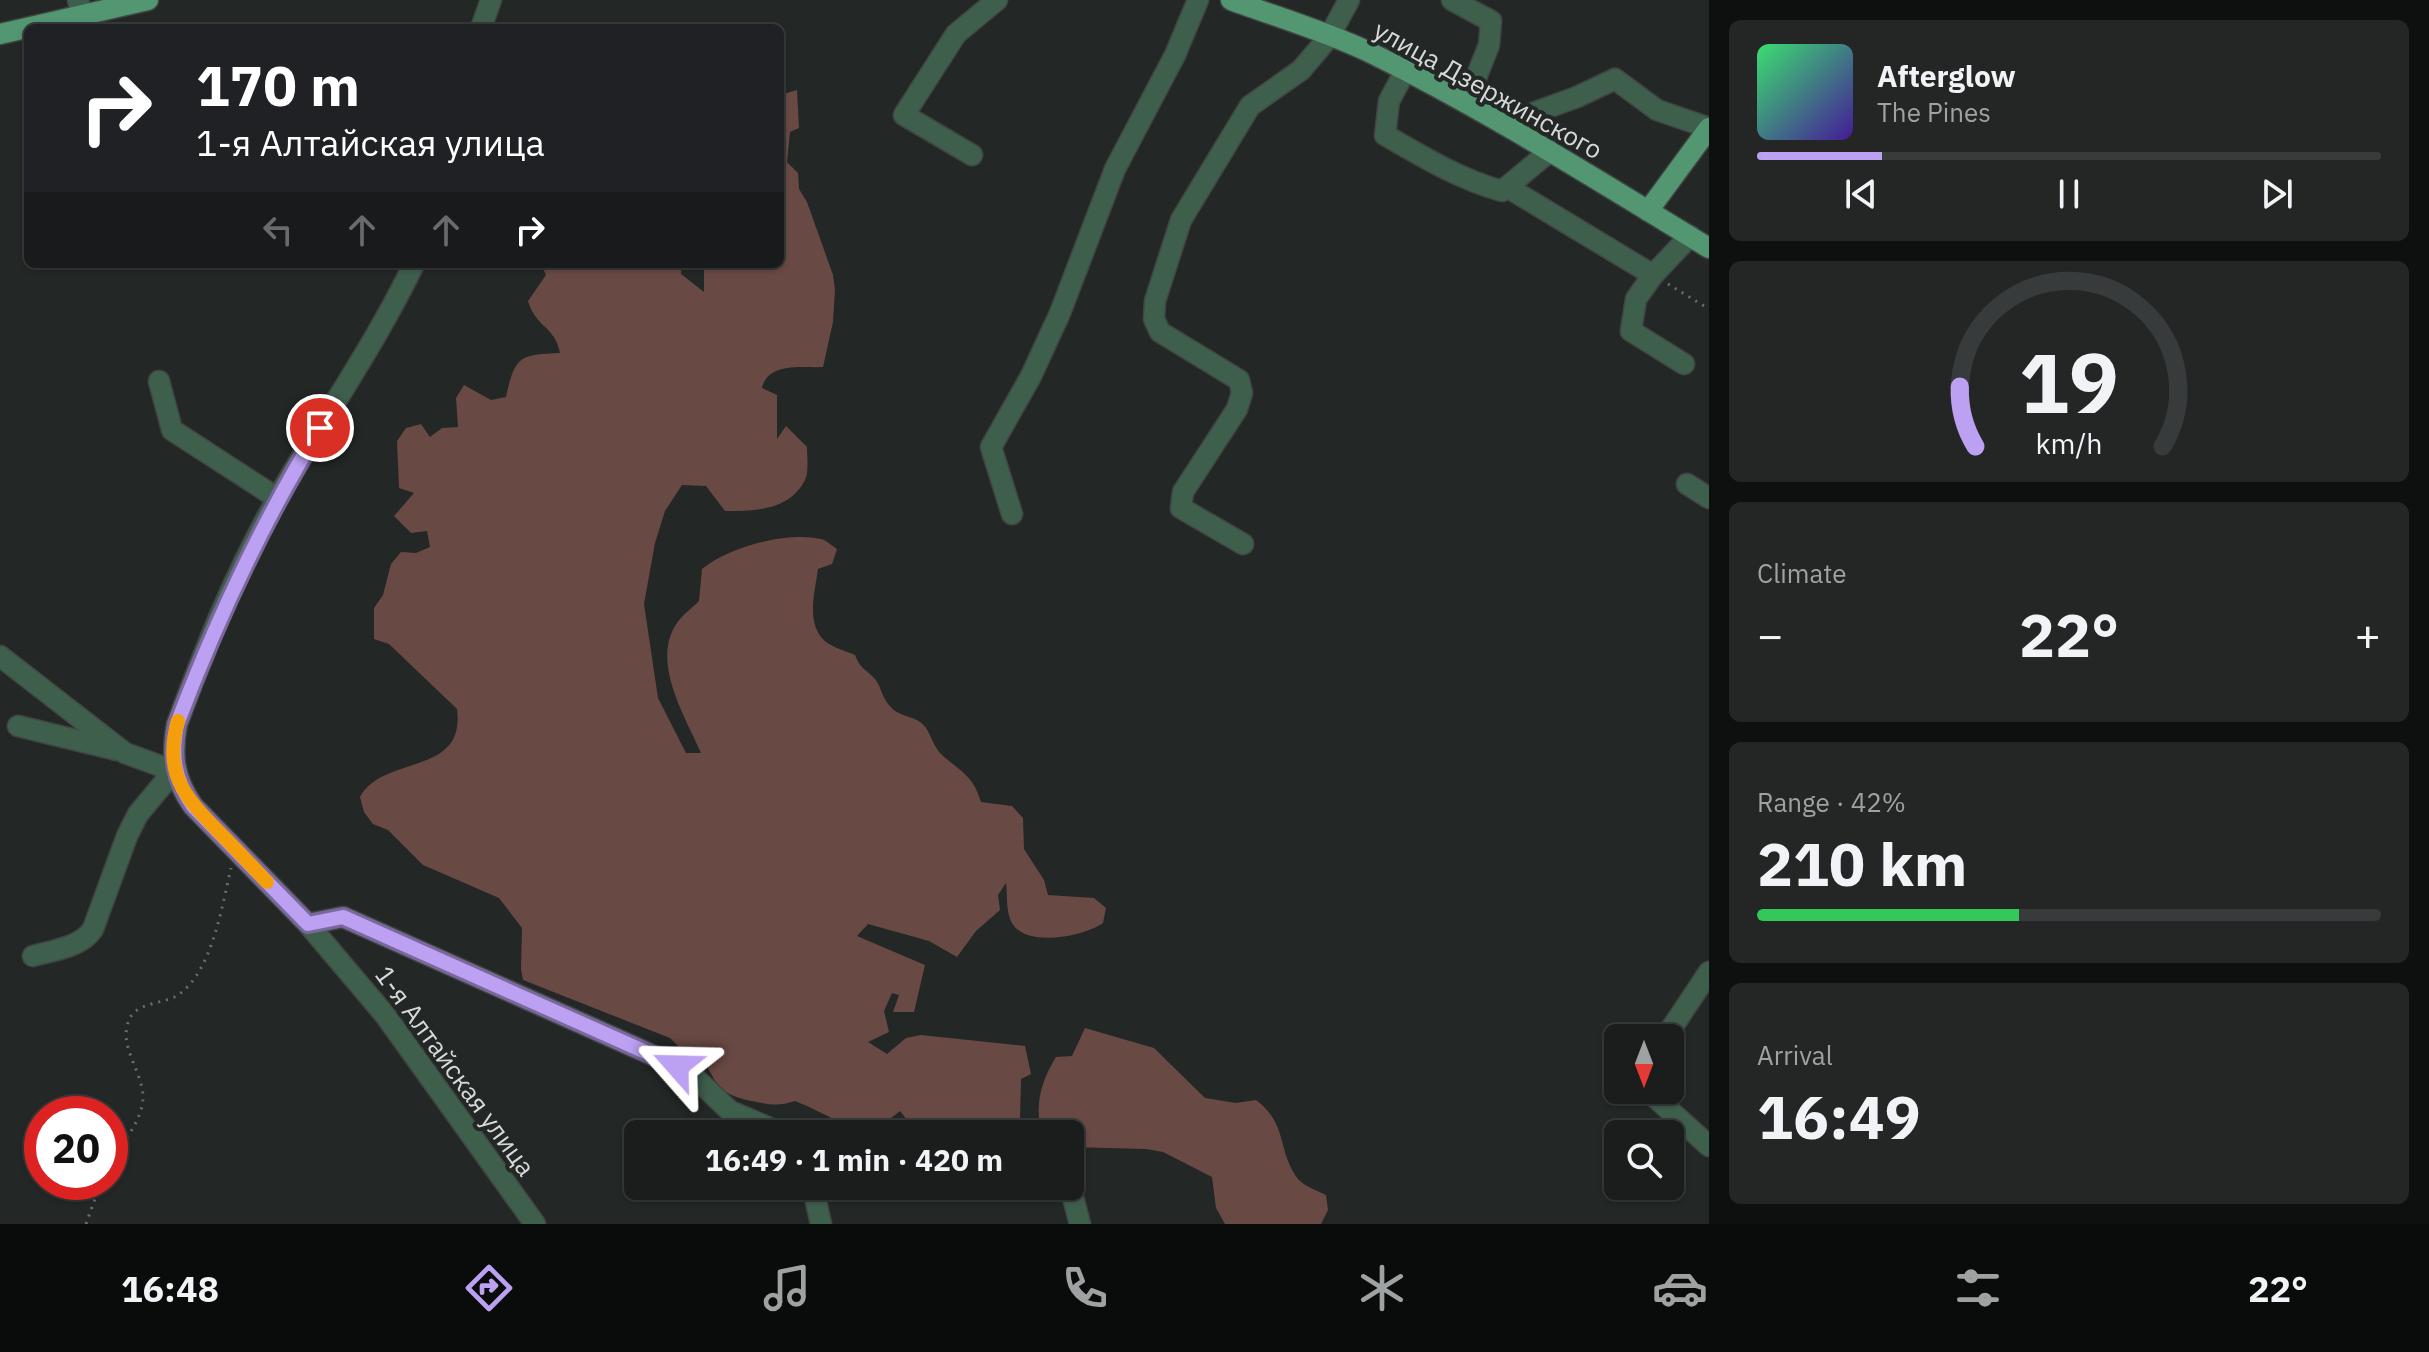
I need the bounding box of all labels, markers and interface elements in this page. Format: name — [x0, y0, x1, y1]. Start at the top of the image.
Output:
street label: улица Дзержинского — [1368, 12, 1609, 166]
text: 170 m — [196, 49, 360, 121]
icon: right — [64, 56, 168, 160]
text: Afterglow — [1877, 56, 2016, 95]
text: The Pines — [1877, 95, 1991, 129]
text: 1-я Алтайская улица — [196, 119, 545, 166]
icon: previous — [1839, 172, 1883, 216]
icon: pause — [2047, 172, 2091, 216]
icon: next — [2255, 172, 2299, 216]
icon: left — [256, 208, 300, 252]
icon: ahead — [340, 208, 384, 252]
icon: ahead — [424, 208, 468, 252]
icon: right — [508, 208, 552, 252]
text: 19 — [2019, 328, 2119, 436]
pin — [286, 394, 354, 462]
icon: arrive — [298, 406, 342, 450]
text: km/h — [2035, 425, 2103, 462]
text: Climate — [1757, 556, 1847, 590]
text: 22° — [2019, 595, 2119, 674]
text: − — [1757, 606, 1783, 663]
text: + — [2355, 606, 2381, 663]
text: Range · 42% — [1757, 785, 1906, 819]
text: 210 km — [1757, 824, 1967, 903]
street label: 1-я Алтайская улица — [368, 959, 544, 1182]
position arrow — [635, 1024, 719, 1108]
north arrow — [1604, 1024, 1684, 1104]
map controls — [1604, 1024, 1684, 1200]
text: Arrival — [1757, 1038, 1833, 1072]
text: 16:49 — [1757, 1077, 1921, 1156]
speed limit sign: 20 — [24, 1096, 128, 1200]
button: search — [1604, 1120, 1684, 1200]
text: 16:49 · 1 min · 420 m — [705, 1140, 1003, 1179]
icon: directions — [461, 1260, 517, 1316]
icon: music — [759, 1260, 815, 1316]
icon: phone — [1057, 1260, 1113, 1316]
icon: climate — [1354, 1260, 1410, 1316]
icon: car — [1652, 1260, 1708, 1316]
icon: filters — [1950, 1260, 2006, 1316]
text: 16:48 — [121, 1265, 219, 1312]
text: 22° — [2248, 1265, 2308, 1312]

